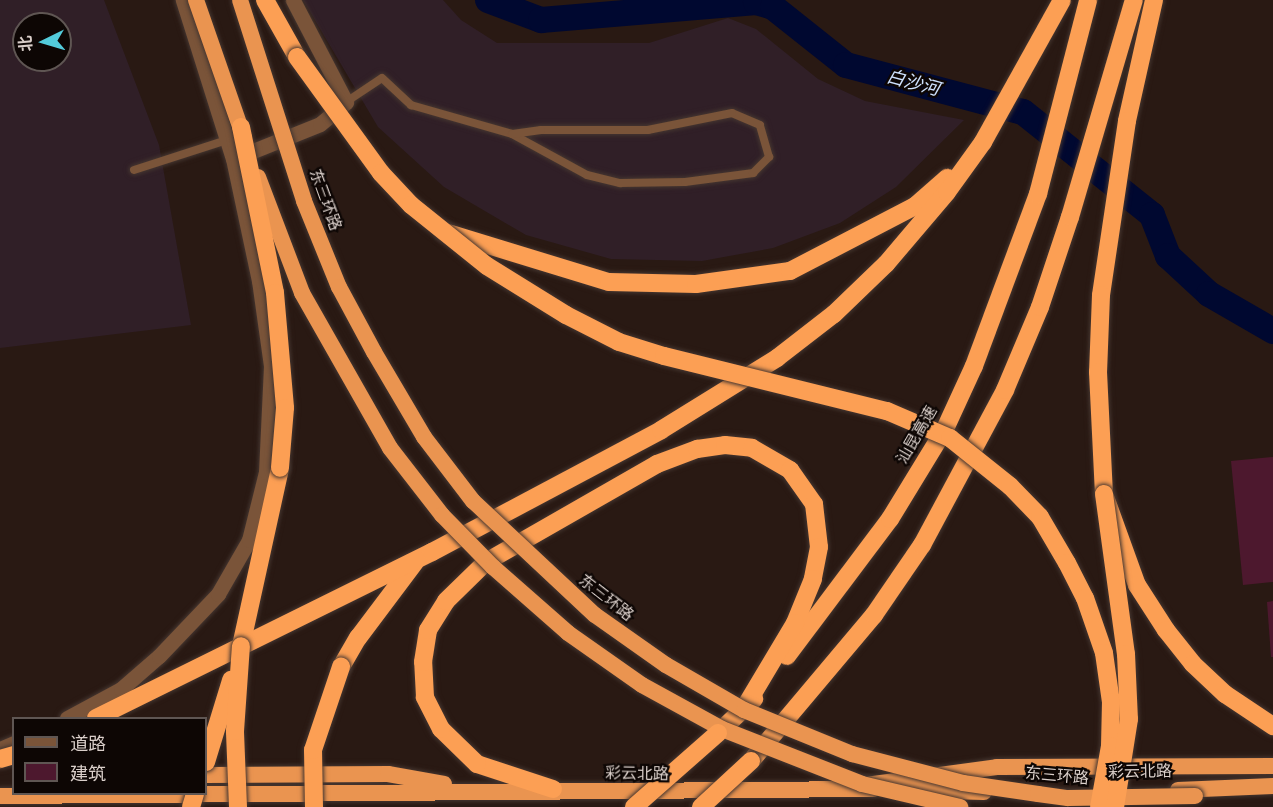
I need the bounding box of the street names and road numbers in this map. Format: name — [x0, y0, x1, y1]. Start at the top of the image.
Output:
street label: 东三环路 — [305, 167, 345, 233]
street label: 汕昆高速 — [893, 402, 941, 468]
street label: 东三环路 — [575, 571, 637, 625]
street label: 彩云北路 — [1108, 762, 1172, 782]
street label: 彩云北路 — [605, 764, 669, 784]
street label: 东三环路 — [1024, 764, 1090, 788]

